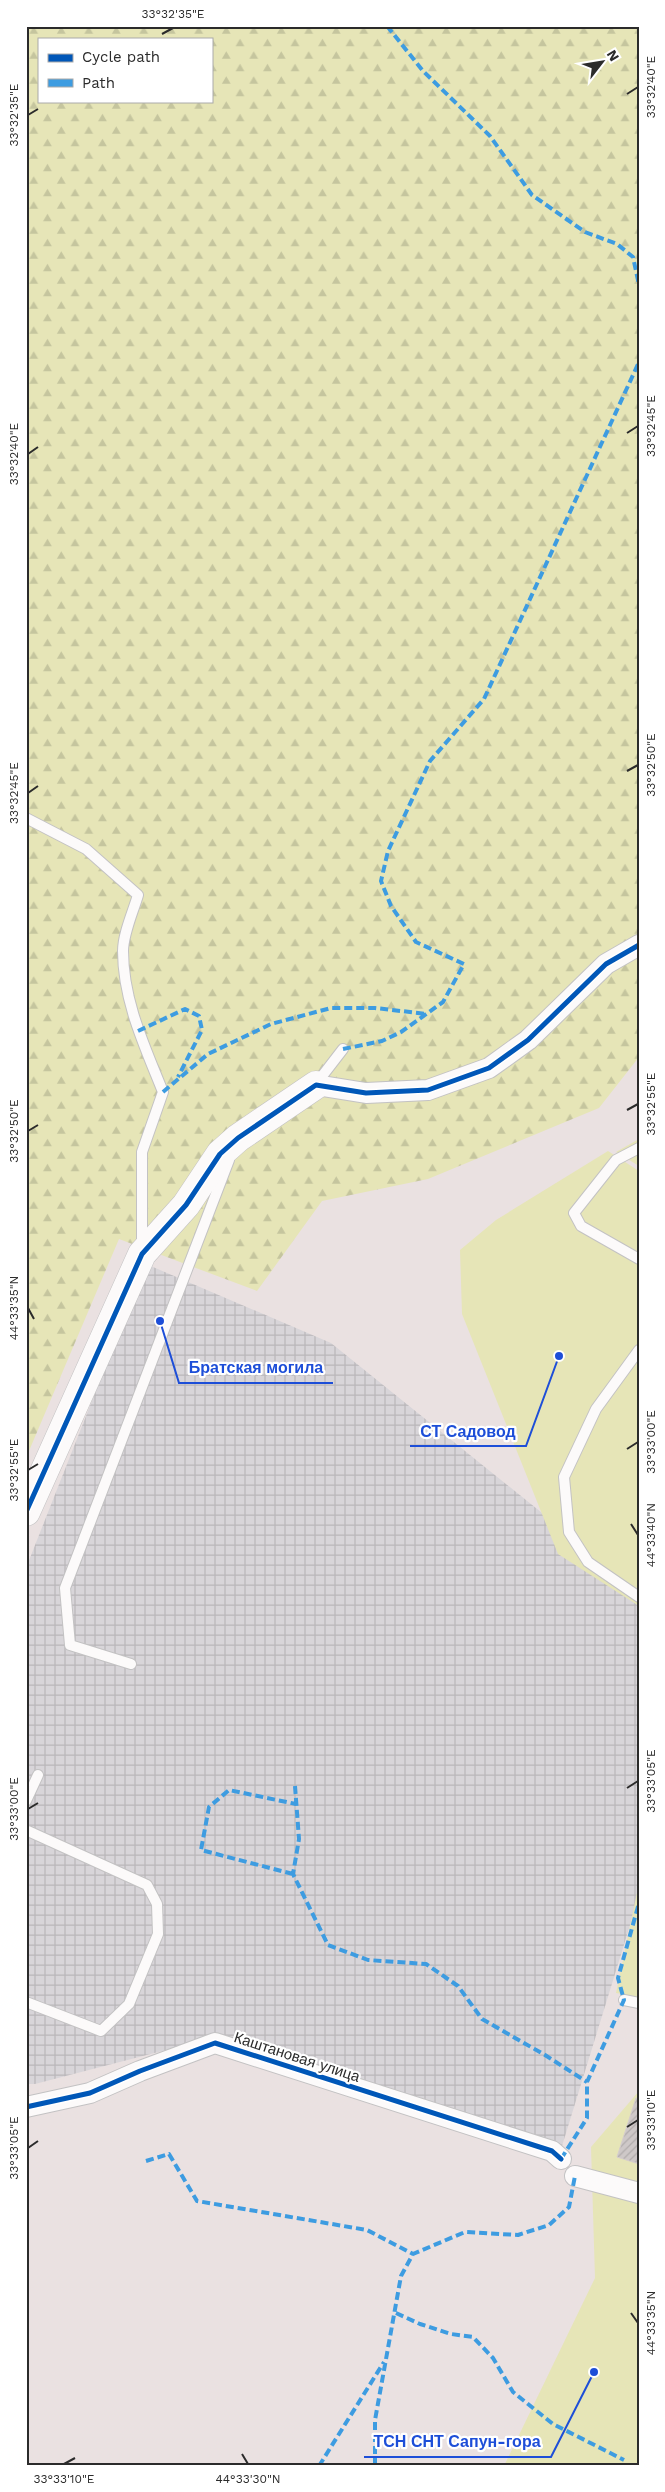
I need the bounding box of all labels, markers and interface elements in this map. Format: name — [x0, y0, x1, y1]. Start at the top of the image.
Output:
text: 33°32'35"E — [142, 7, 205, 21]
legend — [38, 38, 212, 102]
north arrow — [578, 38, 628, 88]
text: N — [604, 47, 623, 64]
text: Cycle path — [82, 48, 160, 66]
text: 33°32'40"E — [644, 55, 658, 118]
text: Path — [82, 74, 115, 92]
text: 33°32'35"E — [7, 83, 21, 146]
text: 33°32'45"E — [644, 395, 658, 457]
text: 33°32'40"E — [7, 422, 21, 485]
text: 33°32'50"E — [644, 733, 658, 797]
text: 33°32'45"E — [7, 762, 21, 824]
text: 33°32'55"E — [644, 1072, 658, 1135]
text: 33°32'50"E — [7, 1099, 21, 1163]
text: 44°33'35"N — [7, 1276, 21, 1340]
callout: Братская могила — [179, 1352, 333, 1383]
text: Братская могила — [189, 1358, 323, 1377]
text: 33°33'00"E — [644, 1410, 658, 1474]
callout: СТ Садовод — [410, 1415, 526, 1446]
text: СТ Садовод — [420, 1422, 516, 1441]
text: 33°32'55"E — [7, 1438, 21, 1501]
text: 44°33'40"N — [644, 1503, 658, 1567]
text: 33°33'05"E — [644, 1749, 658, 1813]
text: 33°33'00"E — [7, 1777, 21, 1841]
street label: Каштановая улица — [232, 2028, 363, 2086]
text: 33°33'10"E — [644, 2089, 658, 2150]
text: 33°33'05"E — [7, 2116, 21, 2180]
text: 44°33'35"N — [644, 2291, 658, 2355]
callout: ТСН СНТ Сапун-гора — [364, 2426, 551, 2457]
text: ТСН СНТ Сапун-гора — [373, 2432, 541, 2451]
text: 33°33'10"E — [34, 2472, 95, 2486]
text: 44°33'30"N — [215, 2472, 281, 2486]

